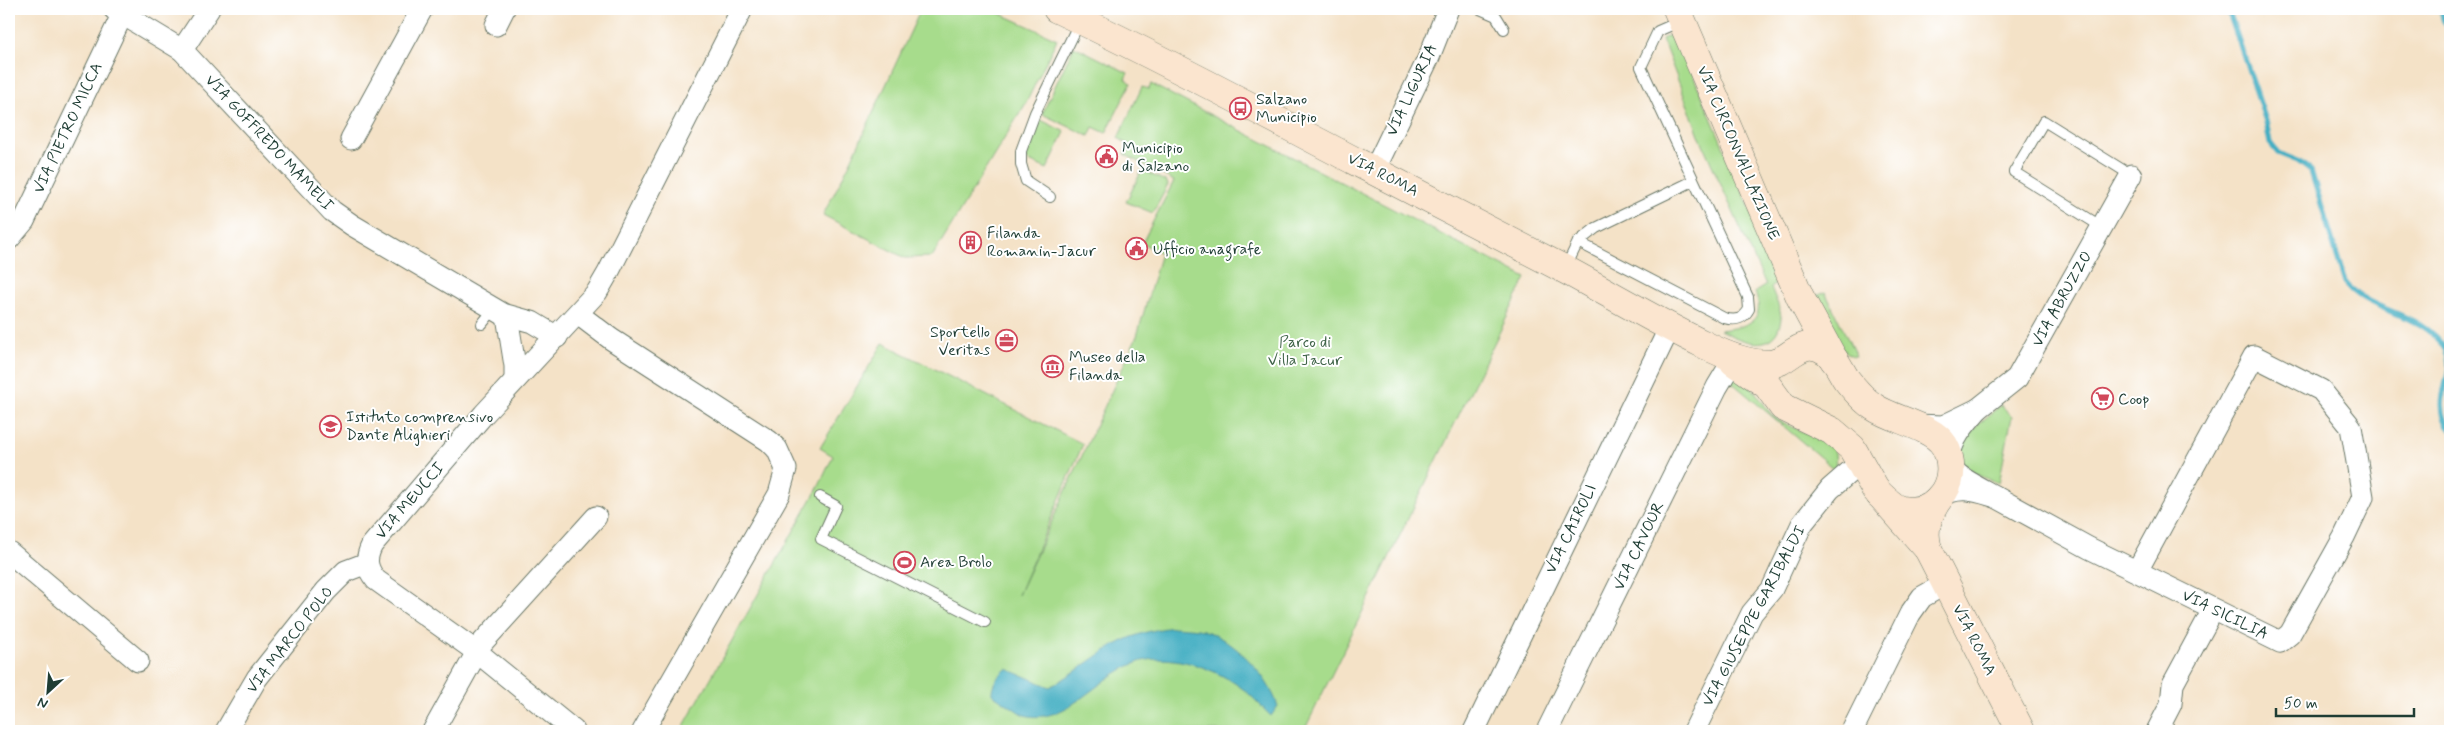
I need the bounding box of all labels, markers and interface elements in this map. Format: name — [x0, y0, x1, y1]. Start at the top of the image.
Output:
street label: VIA LIGURIA — [1382, 41, 1442, 139]
street label: VIA PIETRO MICCA — [28, 59, 108, 197]
street label: VIA CIRCONVALLAZIONE — [1692, 63, 1784, 243]
street label: VIA GOFFREDO MAMELI — [200, 70, 338, 216]
place label: Salzano Municipio — [1256, 89, 1317, 128]
bus stop icon: Salzano Municipio — [1228, 96, 1252, 120]
place label: Municipio di Salzano — [1122, 138, 1189, 177]
public building icon: Municipio di Salzano — [1094, 145, 1118, 169]
street label: VIA ROMA — [1344, 148, 1422, 202]
place label: Filanda Romanin-Jacur — [987, 223, 1097, 262]
building icon: Filanda Romanin-Jacur — [959, 230, 983, 254]
public building icon: Ufficio anagrafe — [1125, 237, 1149, 261]
place label: Ufficio anagrafe — [1153, 239, 1262, 261]
street label: VIA ABRUZZO — [2027, 247, 2097, 351]
place label: Sportello Veritas — [930, 322, 990, 361]
office icon: Sportello Veritas — [994, 329, 1018, 353]
park label: Parco di Villa Jacur — [1268, 332, 1343, 371]
place label: Museo della Filanda — [1069, 347, 1146, 386]
museum icon: Museo della Filanda — [1041, 354, 1065, 378]
supermarket icon: Coop — [2090, 387, 2114, 411]
place label: Coop — [2118, 389, 2149, 410]
place label: Istituto comprensivo Dante Alighieri — [346, 407, 493, 446]
school or university icon: Istituto comprensivo Dante Alighieri — [318, 414, 342, 438]
street label: VIA MEUCCI — [371, 458, 449, 544]
street label: VIA CAIROLI — [1540, 481, 1602, 577]
street label: VIA CAVOUR — [1609, 498, 1669, 594]
street label: VIA GIUSEPPE GARIBALDI — [1697, 522, 1811, 710]
sports icon: Area Brolo — [892, 550, 916, 574]
place label: Area Brolo — [920, 552, 992, 573]
street label: VIA MARCO POLO — [242, 582, 338, 698]
street label: VIA SICILIA — [2178, 585, 2272, 645]
street label: VIA ROMA — [1947, 601, 2001, 679]
north arrow — [22, 668, 72, 718]
scale bar — [2276, 685, 2414, 717]
text: N — [35, 693, 51, 713]
text: 50 m — [2284, 694, 2318, 714]

